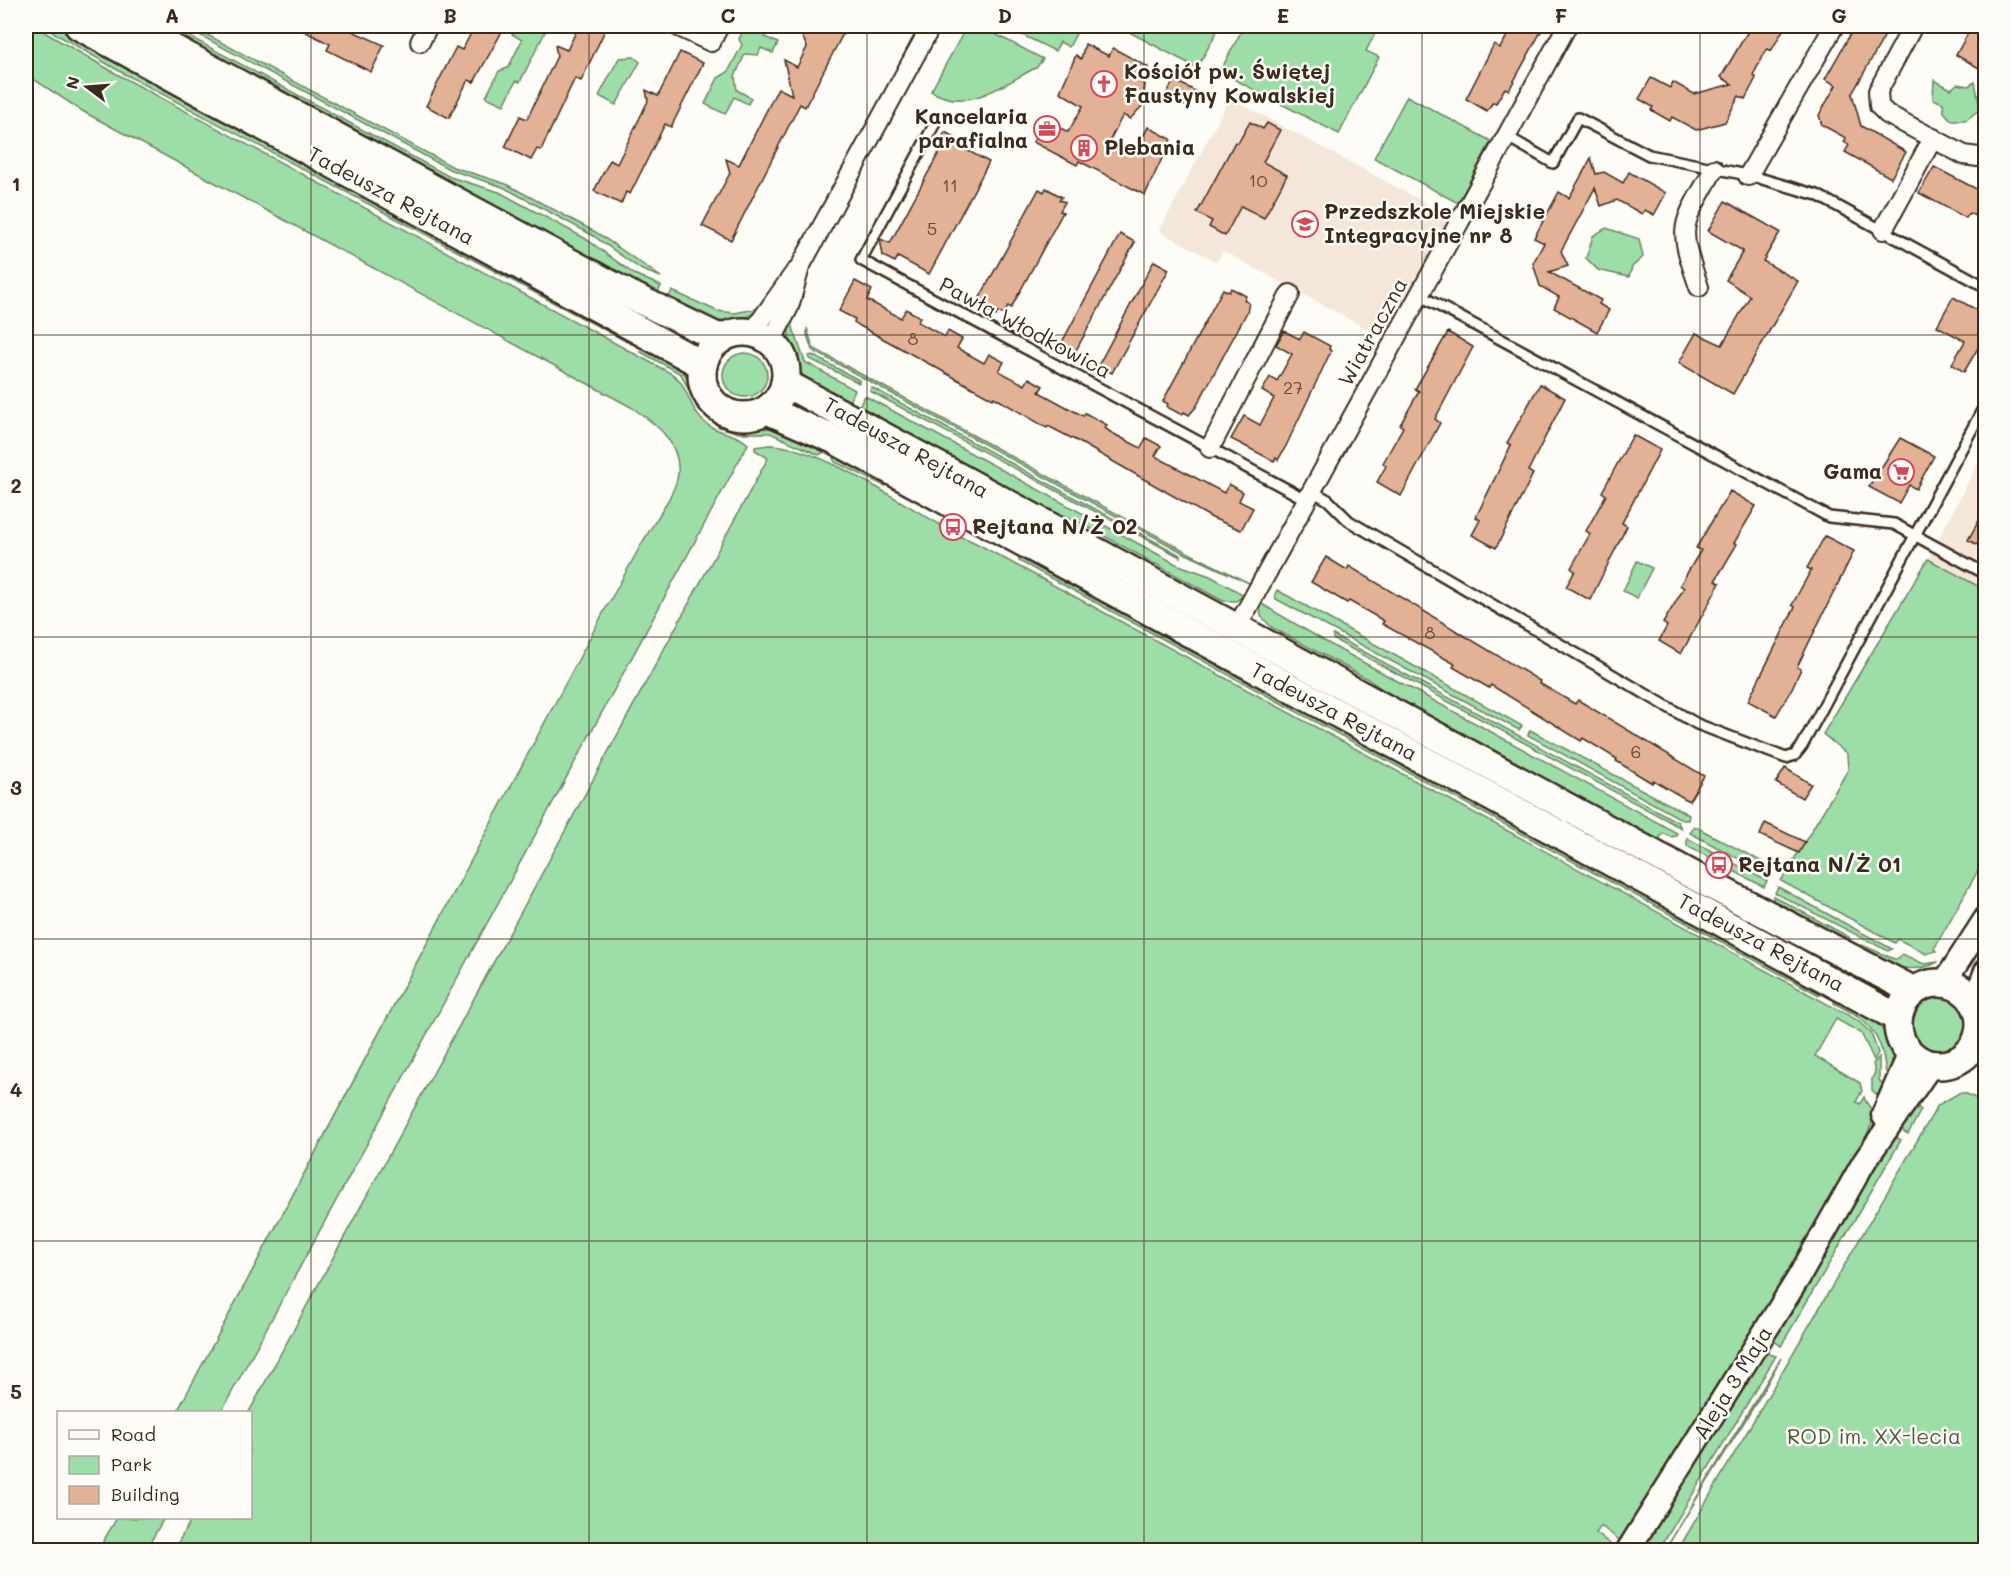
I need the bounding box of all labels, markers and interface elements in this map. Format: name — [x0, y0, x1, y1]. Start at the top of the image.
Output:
text: A — [165, 2, 179, 28]
text: B — [443, 2, 457, 28]
text: C — [721, 2, 736, 28]
text: D — [998, 2, 1012, 28]
text: E — [1277, 2, 1289, 28]
text: F — [1555, 2, 1568, 28]
text: G — [1831, 2, 1847, 28]
north arrow — [57, 57, 117, 117]
place label: Kościół pw. Świętej Faustyny Kowalskiej — [1124, 57, 1335, 109]
church icon: Kościół pw. Świętej Faustyny Kowalskiej — [1089, 69, 1119, 99]
text: N — [60, 74, 84, 91]
place label: Kancelaria parafialna — [915, 102, 1028, 153]
office icon: Kancelaria parafialna — [1032, 114, 1062, 144]
building icon: Plebania — [1069, 133, 1099, 163]
place label: Plebania — [1104, 133, 1195, 160]
street label: Tadeusza Rejtana — [304, 139, 480, 250]
house number: 10 — [1248, 168, 1268, 192]
text: 1 — [12, 170, 20, 196]
house number: 11 — [942, 173, 958, 197]
place label: Przedszkole Miejskie Integracyjne nr 8 — [1324, 197, 1545, 249]
school or university icon: Przedszkole Miejskie Integracyjne nr 8 — [1290, 209, 1320, 239]
house number: 5 — [927, 216, 937, 240]
street label: Pawła Włodkowica — [935, 270, 1116, 383]
street label: Wiatraczna — [1331, 272, 1412, 390]
house number: 8 — [908, 326, 919, 350]
house number: 27 — [1283, 375, 1303, 399]
street label: Tadeusza Rejtana — [819, 390, 994, 503]
place label: Gama — [1823, 457, 1882, 484]
supermarket icon: Gama — [1886, 457, 1916, 487]
text: 2 — [10, 472, 22, 498]
bus stop icon: Rejtana N/Ż 02 — [938, 512, 968, 542]
place label: Rejtana N/Ż 02 — [972, 512, 1138, 539]
house number: 8 — [1425, 620, 1436, 644]
street label: Tadeusza Rejtana — [1247, 655, 1423, 766]
house number: 6 — [1631, 739, 1641, 763]
text: 3 — [10, 774, 22, 800]
bus stop icon: Rejtana N/Ż 01 — [1704, 850, 1734, 880]
place label: Rejtana N/Ż 01 — [1738, 850, 1901, 877]
street label: Tadeusza Rejtana — [1674, 886, 1850, 997]
text: 4 — [10, 1076, 23, 1102]
street label: Aleja 3 Maja — [1686, 1320, 1777, 1444]
text: 5 — [10, 1378, 22, 1404]
legend — [57, 1411, 252, 1519]
text: Road — [111, 1422, 156, 1446]
park label: ROD im. XX-lecia — [1787, 1422, 1961, 1449]
text: Park — [111, 1452, 152, 1476]
text: Building — [111, 1482, 179, 1506]

